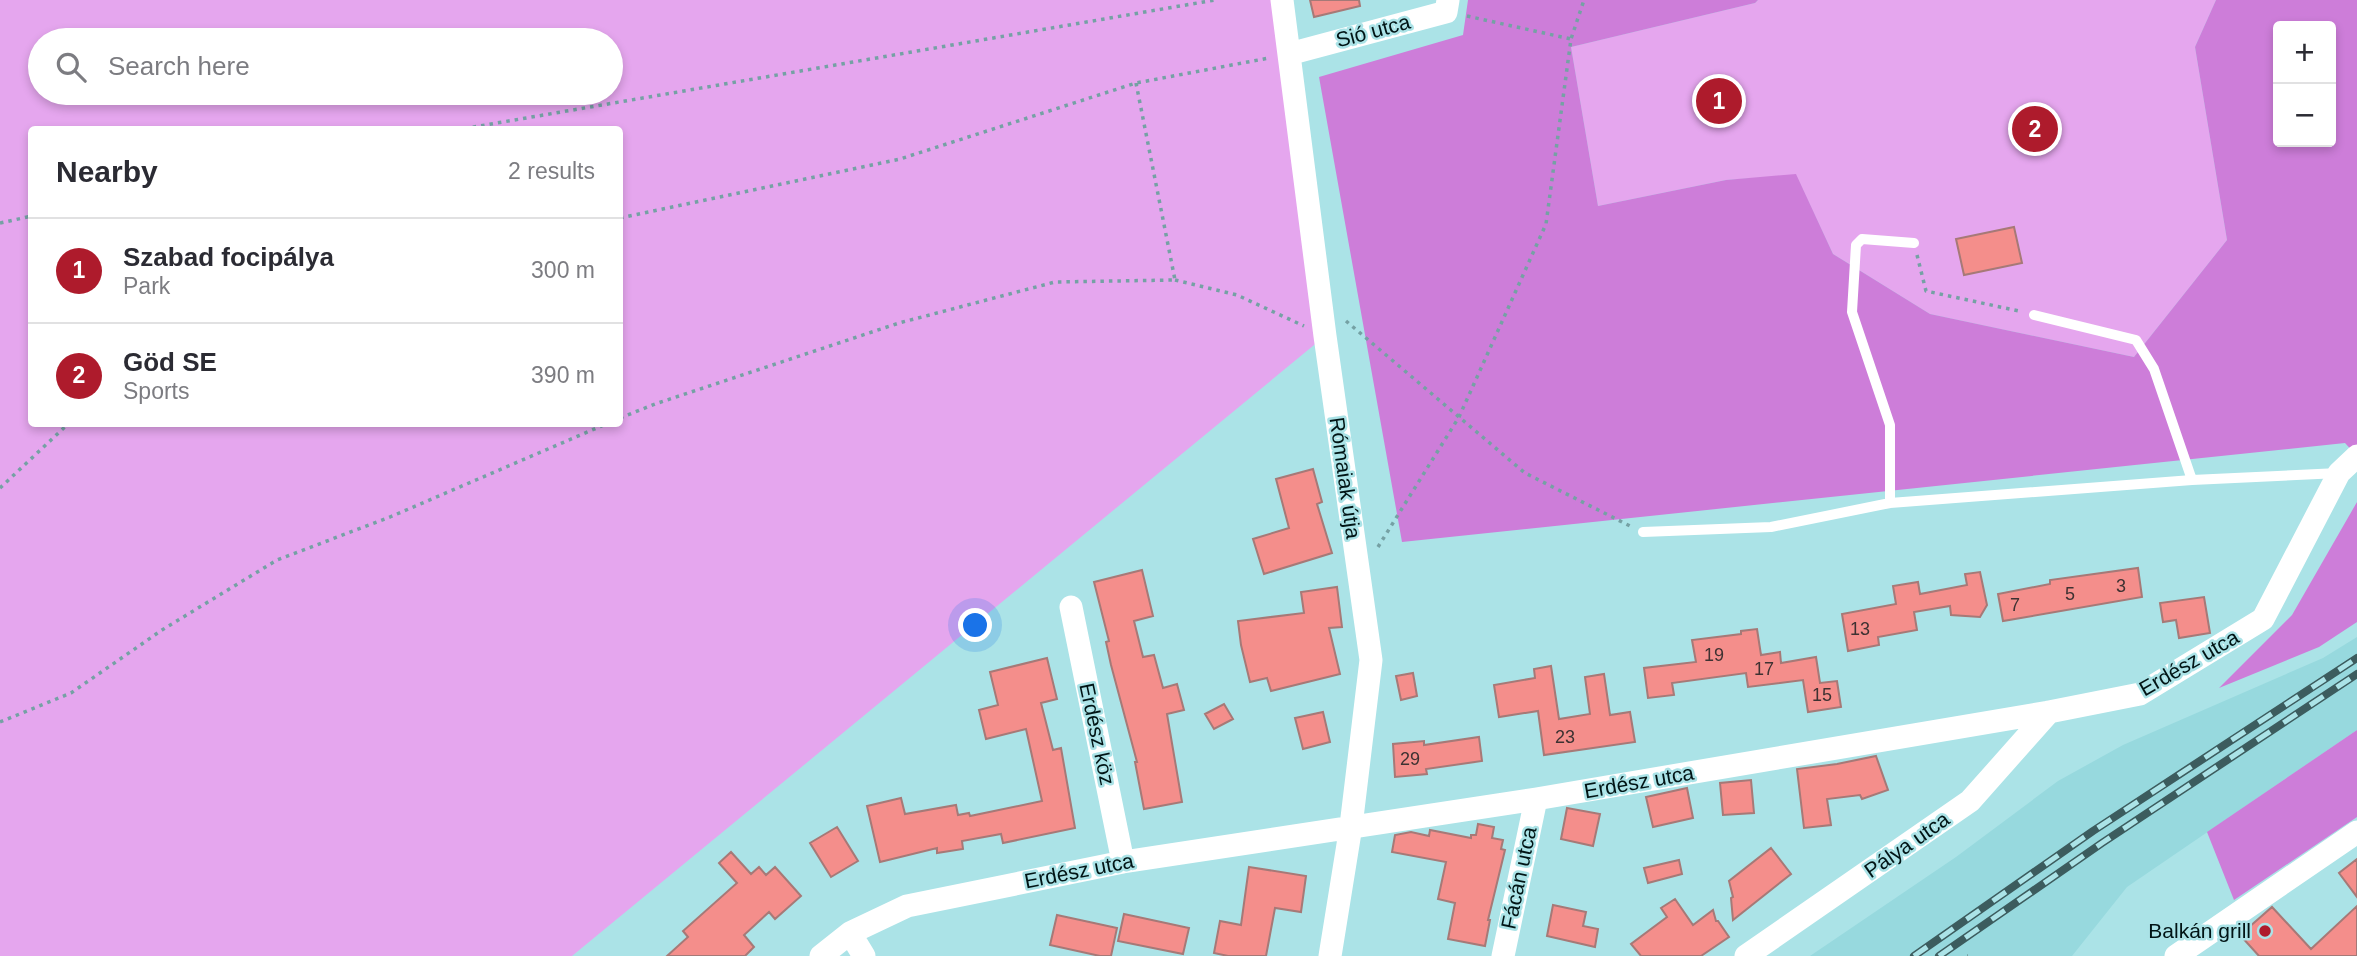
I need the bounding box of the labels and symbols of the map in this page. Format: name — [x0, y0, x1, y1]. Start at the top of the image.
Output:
street label: Sió utca — [1333, 10, 1413, 51]
pin: 1 — [1696, 75, 1742, 127]
pin: 2 — [2012, 103, 2058, 155]
street label: Rómaiak útja — [1326, 416, 1365, 541]
house number: 3 — [2116, 576, 2126, 596]
house number: 5 — [2065, 584, 2075, 604]
house number: 7 — [2010, 595, 2020, 615]
your location — [958, 608, 992, 642]
house number: 13 — [1850, 619, 1870, 639]
street label: Erdész utca — [2135, 625, 2243, 700]
house number: 19 — [1704, 645, 1724, 665]
house number: 17 — [1754, 659, 1774, 679]
street label: Erdész köz — [1075, 681, 1120, 787]
house number: 15 — [1812, 685, 1832, 705]
house number: 23 — [1555, 727, 1575, 747]
house number: 29 — [1400, 749, 1420, 769]
street label: Erdész utca — [1582, 760, 1696, 802]
street label: Pálya utca — [1860, 807, 1954, 882]
street label: Fácán utca — [1496, 824, 1541, 931]
street label: Erdész utca — [1022, 849, 1136, 892]
place label: Balkán grill — [2148, 919, 2251, 942]
marker: Balkán grill — [2257, 923, 2273, 939]

